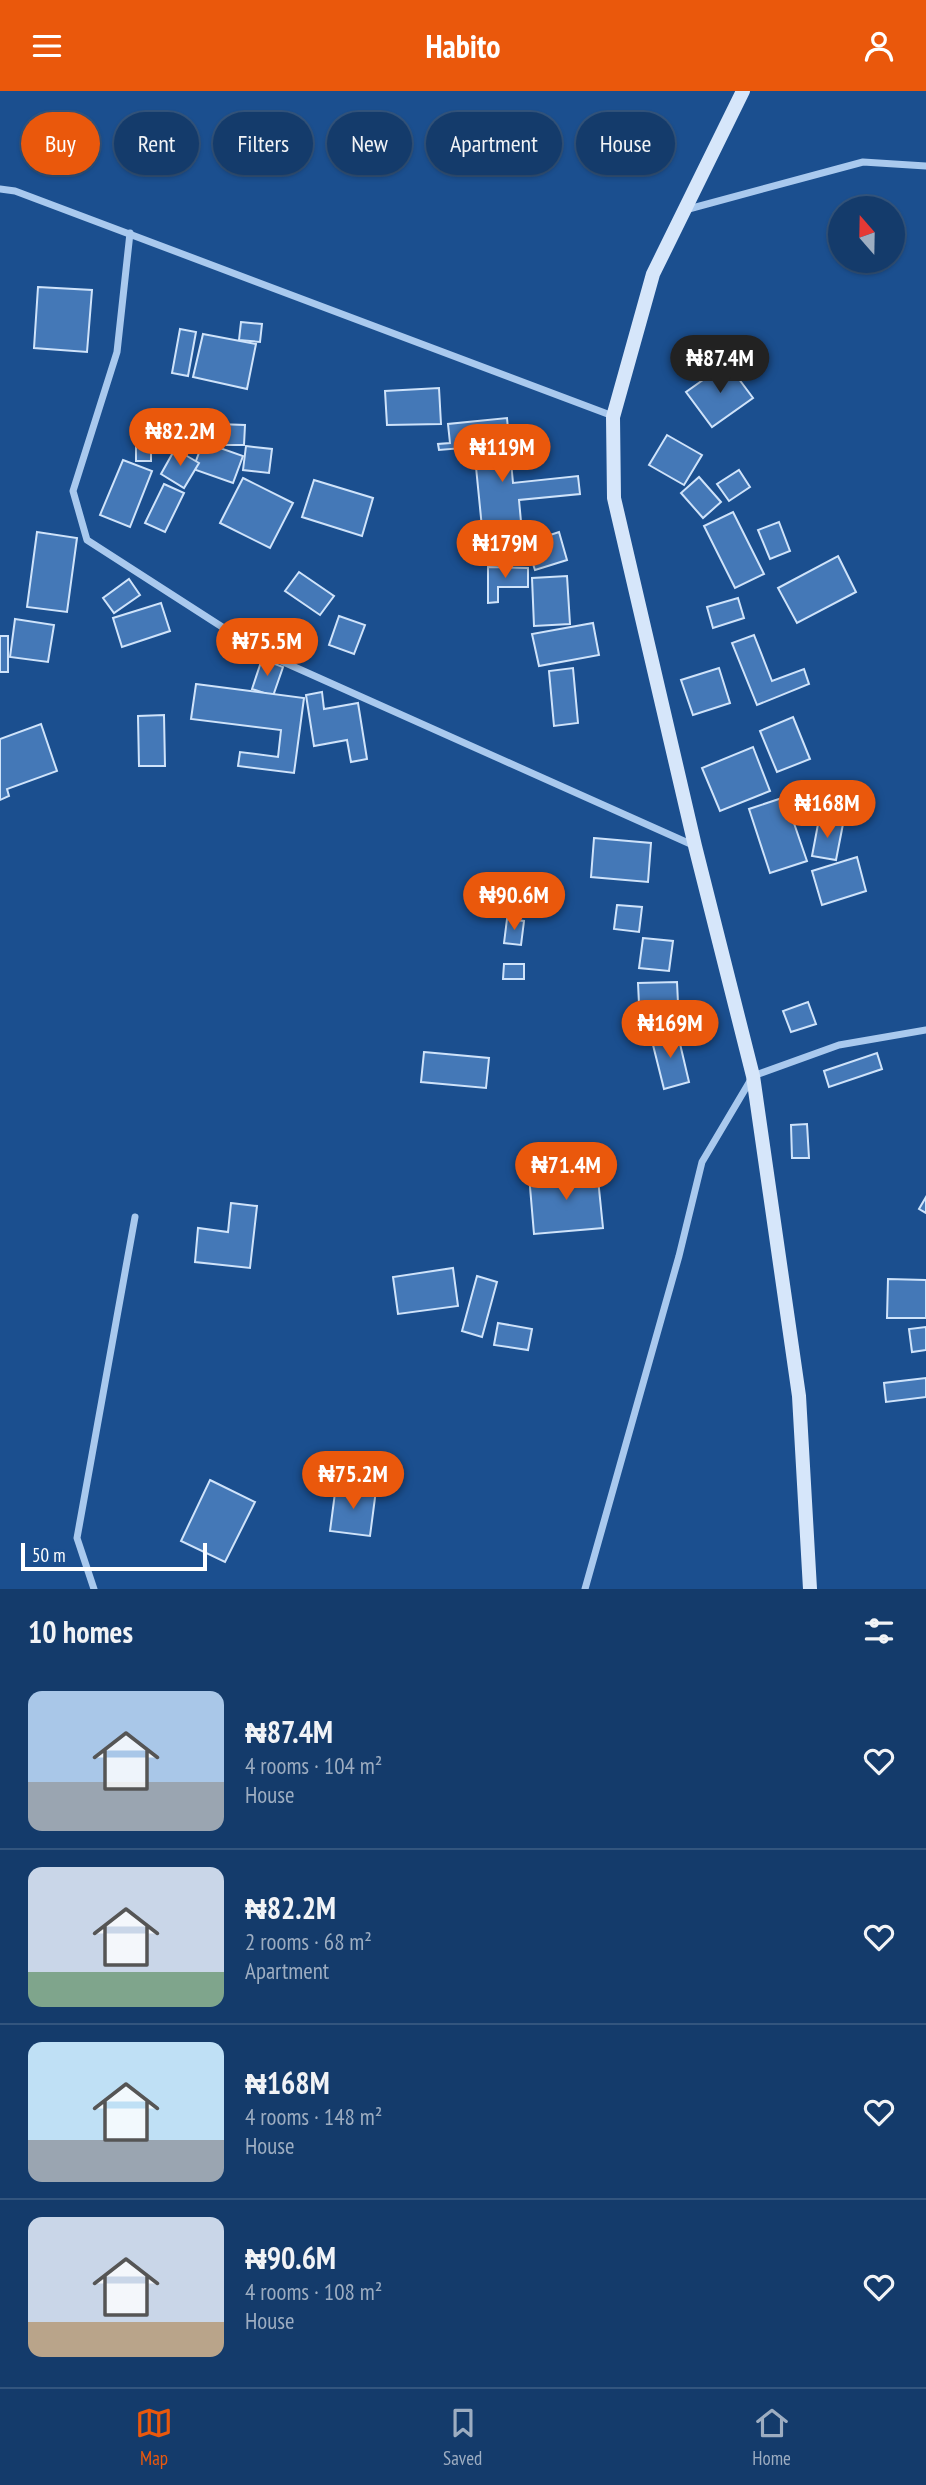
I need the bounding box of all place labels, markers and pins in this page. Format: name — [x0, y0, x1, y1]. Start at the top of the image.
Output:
pin: ₦87.4M — [663, 335, 777, 395]
pin: ₦82.2M — [123, 409, 237, 468]
pin: ₦119M — [453, 425, 551, 484]
pin: ₦179M — [456, 521, 554, 580]
pin: ₦75.5M — [210, 619, 324, 678]
pin: ₦168M — [778, 781, 876, 840]
pin: ₦90.6M — [457, 873, 571, 932]
pin: ₦169M — [621, 1000, 719, 1060]
pin: ₦71.4M — [509, 1143, 623, 1202]
pin: ₦75.2M — [296, 1451, 410, 1511]

